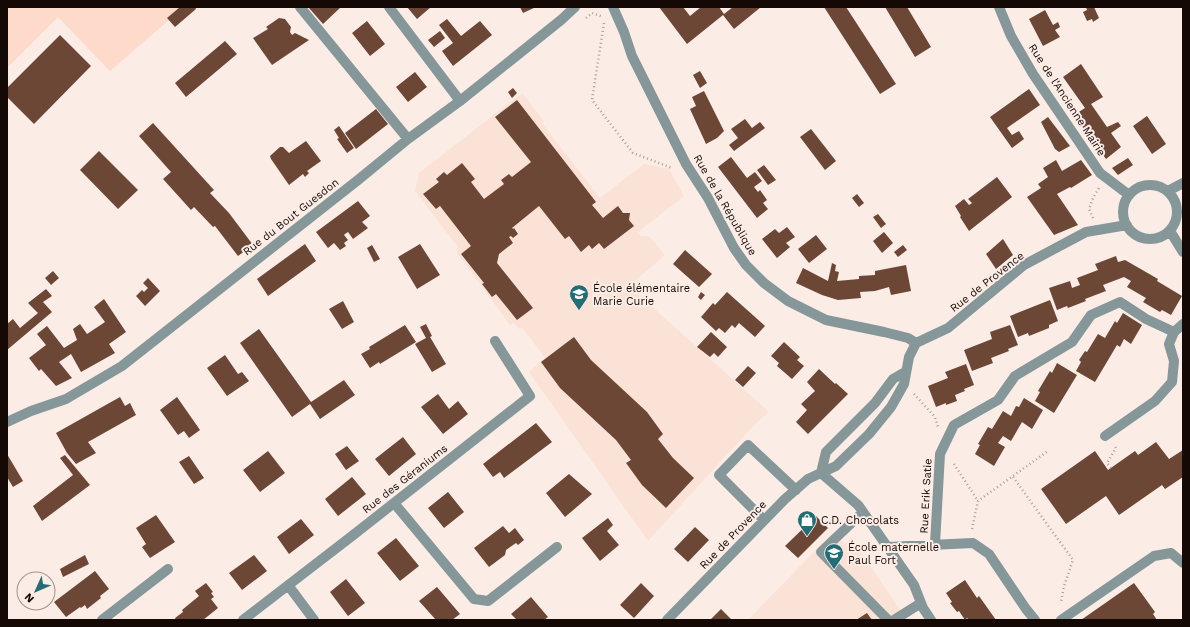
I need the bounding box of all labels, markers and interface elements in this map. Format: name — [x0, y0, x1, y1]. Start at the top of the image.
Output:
street label: Rue de l'Ancienne Mairie — [1026, 41, 1108, 159]
street label: Rue de la République — [691, 152, 759, 258]
street label: Rue du Bout Guesdon — [241, 176, 341, 258]
street label: Rue de Provence — [948, 249, 1026, 315]
place label: École élémentaire Marie Curie — [593, 281, 690, 308]
school or university icon: École élémentaire Marie Curie — [568, 283, 590, 311]
street label: Rue des Géraniums — [360, 442, 450, 516]
street label: Rue Erik Satie — [918, 458, 934, 534]
street label: Rue de Provence — [697, 498, 769, 572]
shop icon: C.D. Chocolats — [796, 509, 818, 537]
place label: C.D. Chocolats — [821, 514, 899, 527]
place label: École maternelle Paul Fort — [848, 540, 939, 567]
school or university icon: École maternelle Paul Fort — [823, 542, 845, 570]
north arrow — [16, 571, 56, 611]
text: N — [22, 590, 37, 605]

